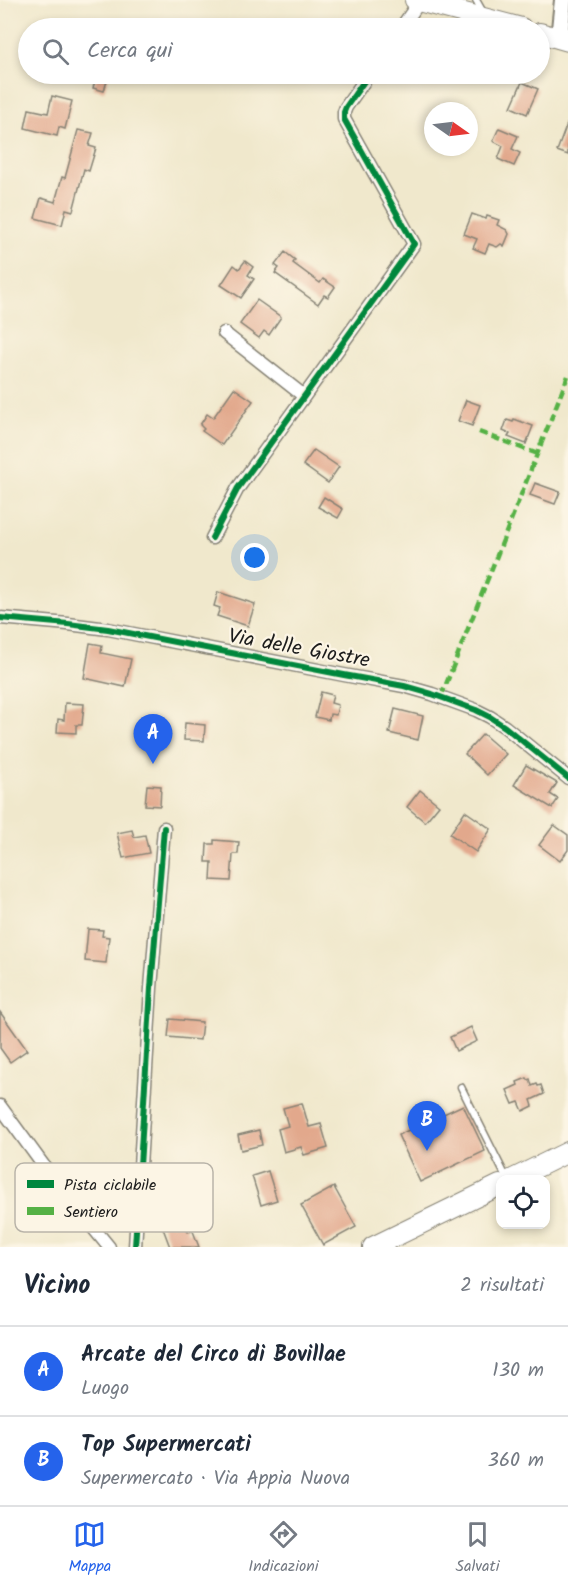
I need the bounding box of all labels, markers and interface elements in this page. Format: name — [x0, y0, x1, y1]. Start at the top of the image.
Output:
search box — [18, 18, 550, 84]
text: Cerca qui — [87, 34, 173, 69]
icon: search — [39, 35, 72, 68]
north arrow — [424, 102, 478, 156]
your location — [240, 543, 269, 572]
street label: Via delle Giostre — [226, 620, 373, 678]
pin: A — [134, 714, 172, 764]
pin: B — [408, 1102, 446, 1151]
legend — [15, 1163, 213, 1232]
text: Pista ciclabile — [64, 1173, 156, 1198]
map controls — [496, 1175, 550, 1229]
button: locate — [496, 1175, 550, 1229]
text: Sentiero — [64, 1200, 118, 1225]
text: Vicino — [24, 1265, 90, 1307]
text: 2 risultati — [460, 1270, 544, 1302]
text: Arcate del Circo di Bovillae — [81, 1338, 346, 1373]
text: A — [37, 1355, 50, 1387]
text: 130 m — [492, 1355, 544, 1387]
text: Luogo — [81, 1373, 129, 1405]
text: Top Supermercati — [81, 1428, 251, 1463]
text: B — [37, 1445, 50, 1477]
text: 360 m — [488, 1445, 544, 1477]
text: Supermercato · Via Appia Nuova — [81, 1463, 350, 1495]
tab: Mappa — [68, 1518, 111, 1579]
tab: Indicazioni — [248, 1518, 319, 1579]
tab: Salvati — [455, 1518, 500, 1579]

